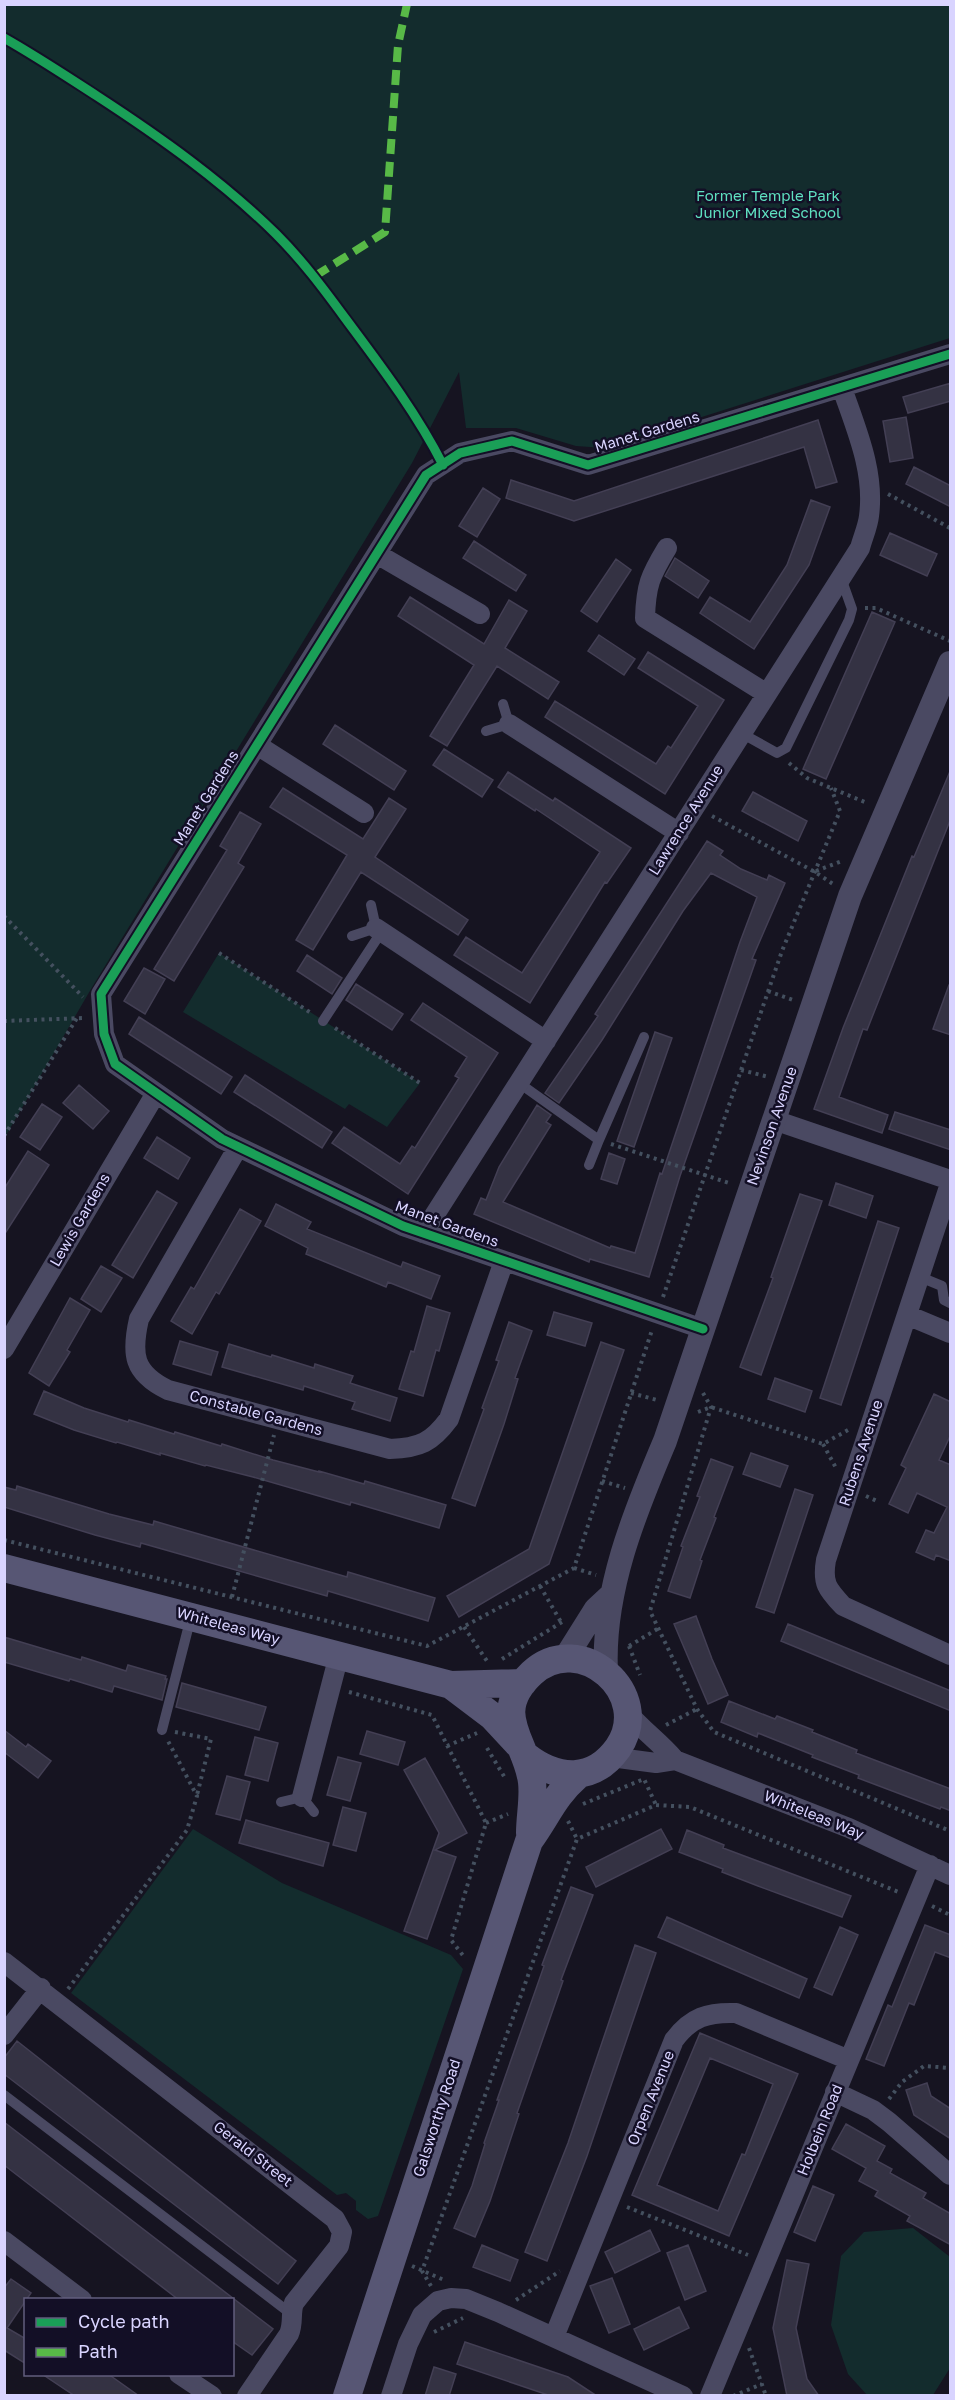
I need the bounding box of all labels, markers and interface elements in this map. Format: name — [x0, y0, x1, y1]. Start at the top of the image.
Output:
park label: Former Temple Park Junior Mixed School — [695, 186, 841, 221]
street label: Manet Gardens — [592, 407, 701, 456]
street label: Manet Gardens — [169, 746, 242, 848]
street label: Lawrence Avenue — [644, 761, 726, 878]
street label: Nevinson Avenue — [742, 1064, 800, 1187]
street label: Lewis Gardens — [45, 1170, 113, 1269]
street label: Manet Gardens — [393, 1196, 502, 1250]
street label: Constable Gardens — [188, 1386, 325, 1438]
street label: Rubens Avenue — [834, 1397, 886, 1508]
street label: Whiteleas Way — [175, 1603, 282, 1648]
street label: Whiteleas Way — [762, 1786, 868, 1843]
street label: Orpen Avenue — [623, 2047, 677, 2148]
street label: Galsworthy Road — [409, 2057, 464, 2179]
street label: Holbein Road — [793, 2081, 846, 2178]
street label: Gerald Street — [210, 2117, 297, 2190]
legend — [24, 2298, 234, 2376]
text: Cycle path — [78, 2310, 170, 2332]
text: Path — [78, 2340, 118, 2362]

